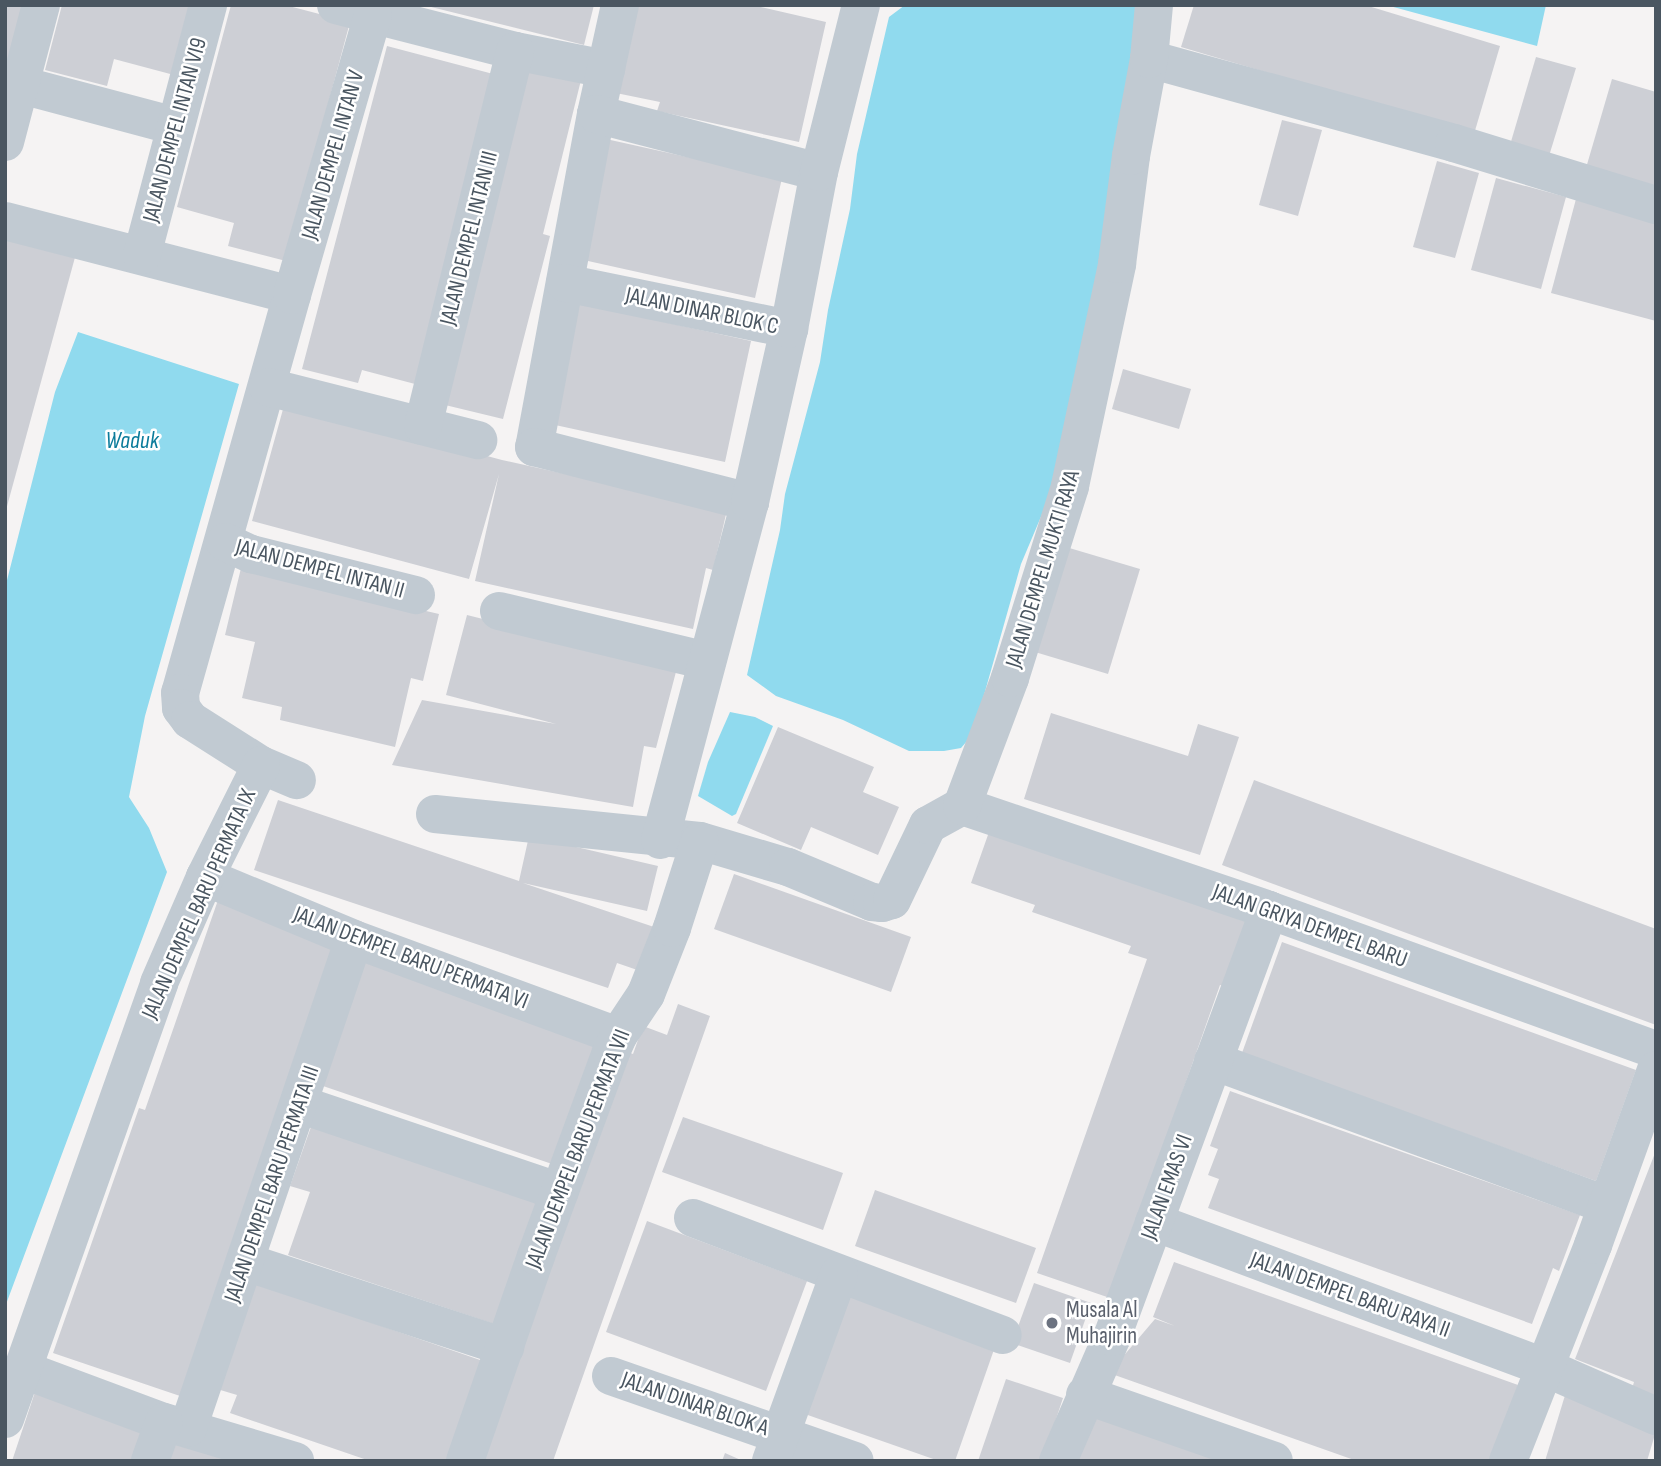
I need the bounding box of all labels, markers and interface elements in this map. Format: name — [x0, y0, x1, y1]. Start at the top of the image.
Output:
street label: JALAN DEMPEL INTAN VI9 — [137, 35, 213, 225]
street label: JALAN DEMPEL INTAN V — [296, 67, 370, 243]
street label: JALAN DEMPEL INTAN III — [434, 148, 504, 328]
street label: JALAN DINAR BLOK C — [623, 281, 781, 341]
water label: Waduk — [105, 427, 159, 455]
street label: JALAN DEMPEL MUKTI RAYA — [1000, 467, 1086, 671]
street label: JALAN DEMPEL INTAN II — [233, 533, 407, 605]
street label: JALAN DEMPEL BARU PERMATA IX — [136, 785, 262, 1023]
street label: JALAN GRIYA DEMPEL BARU — [1209, 878, 1411, 974]
street label: JALAN DEMPEL BARU PERMATA VI — [290, 900, 532, 1016]
street label: JALAN DEMPEL BARU PERMATA VII — [520, 1026, 636, 1272]
street label: JALAN DEMPEL BARU PERMATA III — [219, 1062, 325, 1306]
street label: JALAN EMAS VI — [1135, 1131, 1199, 1243]
street label: JALAN DEMPEL BARU RAYA II — [1246, 1246, 1454, 1344]
place label: Musala Al Muhajirin — [1066, 1296, 1138, 1350]
marker: Musala Al Muhajirin — [1044, 1315, 1060, 1331]
street label: JALAN DINAR BLOK A — [618, 1366, 772, 1442]

